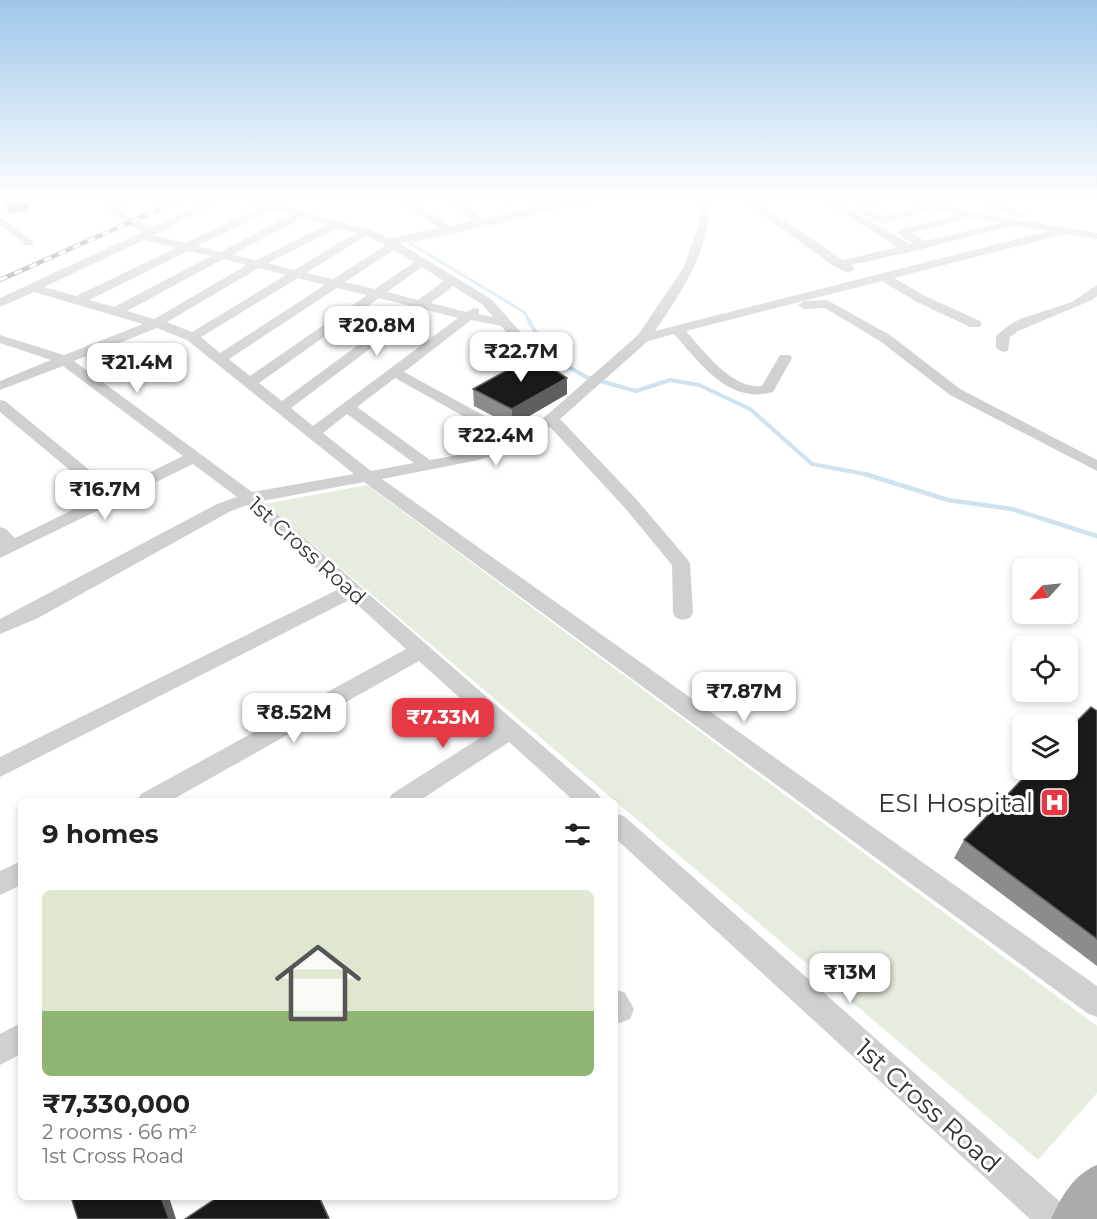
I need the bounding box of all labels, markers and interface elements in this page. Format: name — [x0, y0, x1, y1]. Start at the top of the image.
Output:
pin: ₹20.8M — [328, 306, 426, 357]
text: ₹20.8M — [338, 313, 416, 337]
pin: ₹22.7M — [472, 332, 570, 383]
text: ₹22.7M — [484, 339, 558, 363]
pin: ₹21.4M — [88, 343, 186, 394]
text: ₹21.4M — [101, 350, 173, 374]
pin: ₹22.4M — [447, 416, 545, 467]
text: ₹22.4M — [458, 423, 534, 447]
pin: ₹16.7M — [56, 470, 154, 521]
text: ₹16.7M — [69, 477, 141, 501]
street label: 1st Cross Road — [244, 491, 371, 610]
north arrow — [1012, 558, 1078, 624]
map controls — [1012, 558, 1078, 780]
button: locate — [1012, 636, 1078, 702]
pin: ₹7.87M — [695, 672, 793, 723]
text: ₹7.87M — [706, 679, 782, 703]
pin: ₹8.52M — [245, 693, 343, 744]
pin: ₹7.33M — [394, 698, 492, 749]
text: ₹8.52M — [256, 700, 332, 724]
text: ₹7.33M — [406, 705, 480, 729]
button: layers — [1012, 714, 1078, 780]
place label: ESI Hospital — [878, 787, 1033, 819]
hospital icon: ESI Hospital — [1038, 787, 1070, 819]
text: 9 homes — [42, 818, 159, 850]
icon: filters — [561, 818, 594, 851]
icon: home — [264, 929, 372, 1037]
pin: ₹13M — [814, 953, 886, 1004]
text: ₹13M — [823, 960, 877, 984]
street label: 1st Cross Road — [849, 1032, 1007, 1180]
text: ₹7,330,000 — [42, 1088, 190, 1120]
text: 2 rooms · 66 m² — [42, 1120, 197, 1144]
text: 1st Cross Road — [42, 1144, 184, 1168]

